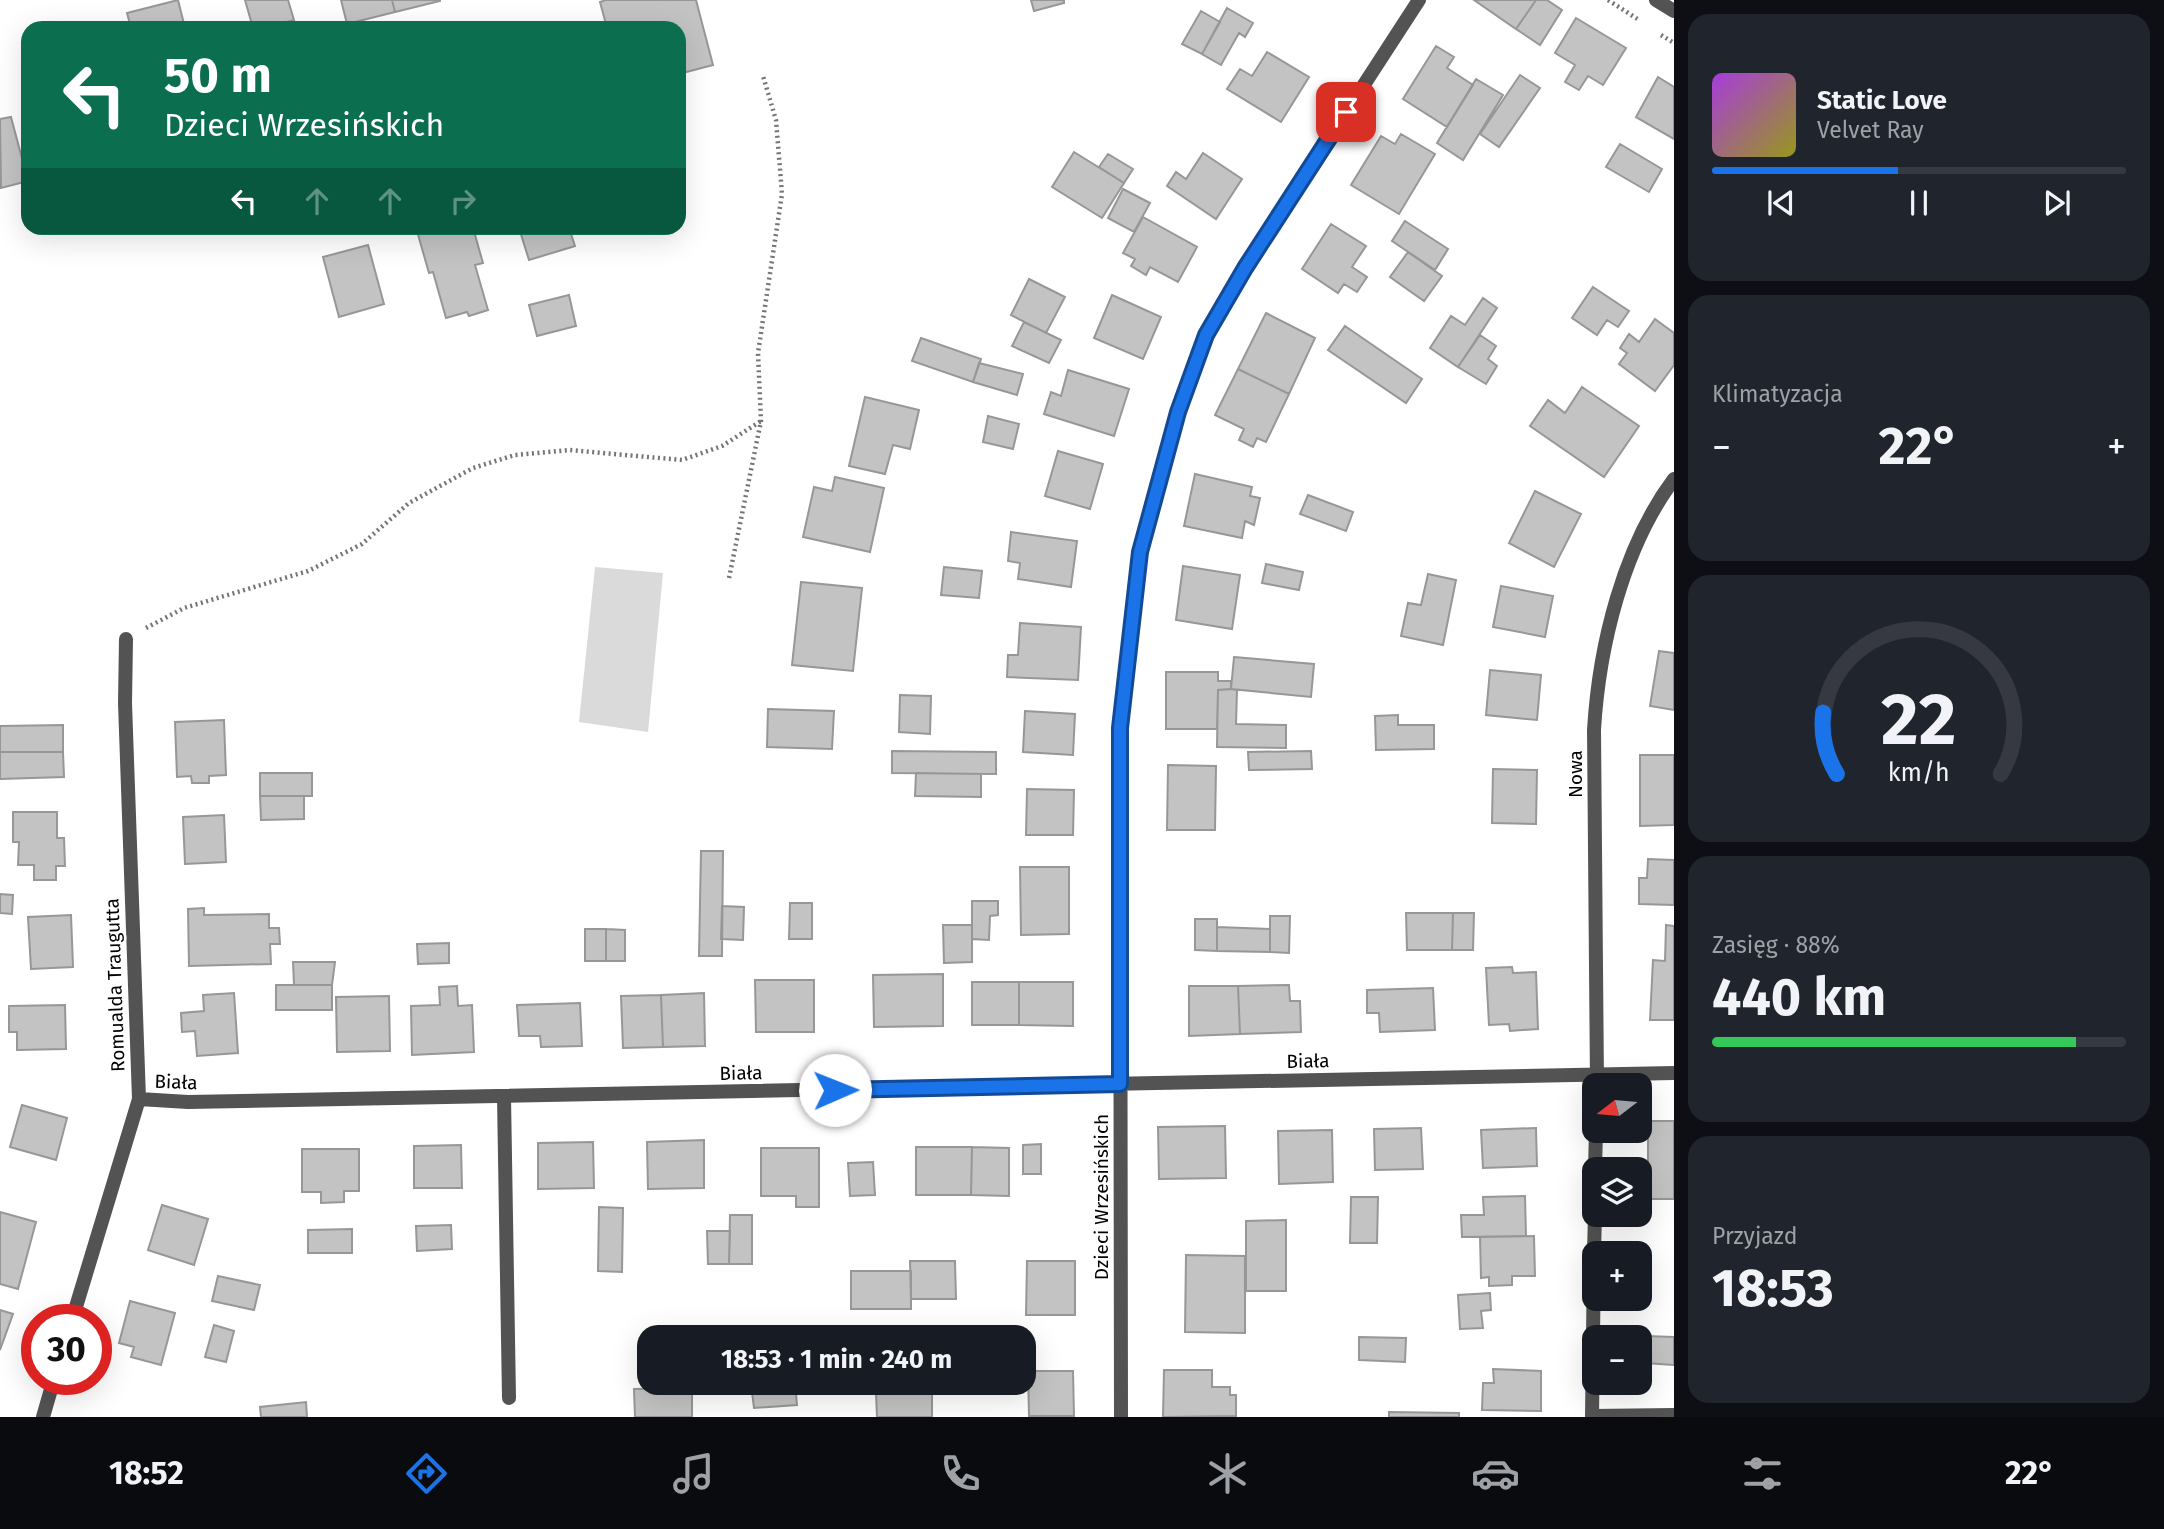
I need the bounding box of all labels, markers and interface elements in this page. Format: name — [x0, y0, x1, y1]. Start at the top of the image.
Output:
text: 50 m — [164, 46, 272, 105]
icon: left — [49, 49, 140, 140]
pin — [1316, 82, 1376, 142]
text: Static Love — [1817, 85, 1947, 116]
icon: arrive — [1327, 93, 1365, 131]
text: Dzieci Wrzesińskich — [164, 106, 444, 144]
text: Velvet Ray — [1817, 116, 1924, 144]
icon: left — [225, 182, 263, 220]
icon: ahead — [298, 182, 336, 220]
icon: ahead — [371, 182, 409, 220]
icon: right — [444, 182, 482, 220]
icon: previous — [1762, 184, 1800, 222]
icon: pause — [1900, 184, 1938, 222]
icon: next — [2038, 184, 2076, 222]
text: Klimatyzacja — [1712, 380, 1843, 408]
text: 22° — [1879, 415, 1959, 478]
text: − — [1712, 424, 1731, 470]
text: + — [2107, 424, 2126, 470]
text: 22 — [1881, 677, 1957, 764]
street label: Nowa — [1564, 750, 1587, 798]
text: km/h — [1888, 758, 1950, 788]
street label: Romualda Traugutta — [100, 898, 130, 1072]
text: Zasięg · 88% — [1712, 931, 1840, 959]
text: 440 km — [1712, 966, 1886, 1029]
street label: Biała — [1286, 1049, 1330, 1073]
position arrow — [798, 1053, 872, 1127]
street label: Biała — [719, 1061, 763, 1085]
street label: Biała — [154, 1070, 198, 1094]
north arrow — [1582, 1073, 1652, 1143]
map controls — [1582, 1073, 1652, 1395]
street label: Dzieci Wrzesińskich — [1090, 1114, 1113, 1280]
button: layers — [1582, 1157, 1652, 1227]
text: Przyjazd — [1712, 1222, 1798, 1250]
button: + — [1582, 1241, 1652, 1311]
text: 18:53 — [1712, 1257, 1834, 1320]
speed limit sign: 30 — [21, 1304, 112, 1395]
button: − — [1582, 1325, 1652, 1395]
text: 18:53 · 1 min · 240 m — [721, 1344, 952, 1375]
icon: directions — [402, 1449, 451, 1498]
icon: music — [669, 1449, 718, 1498]
icon: phone — [936, 1449, 985, 1498]
icon: climate — [1203, 1449, 1252, 1498]
icon: car — [1471, 1449, 1520, 1498]
icon: filters — [1738, 1449, 1787, 1498]
text: 18:52 — [109, 1454, 184, 1492]
text: 22° — [2005, 1454, 2055, 1492]

